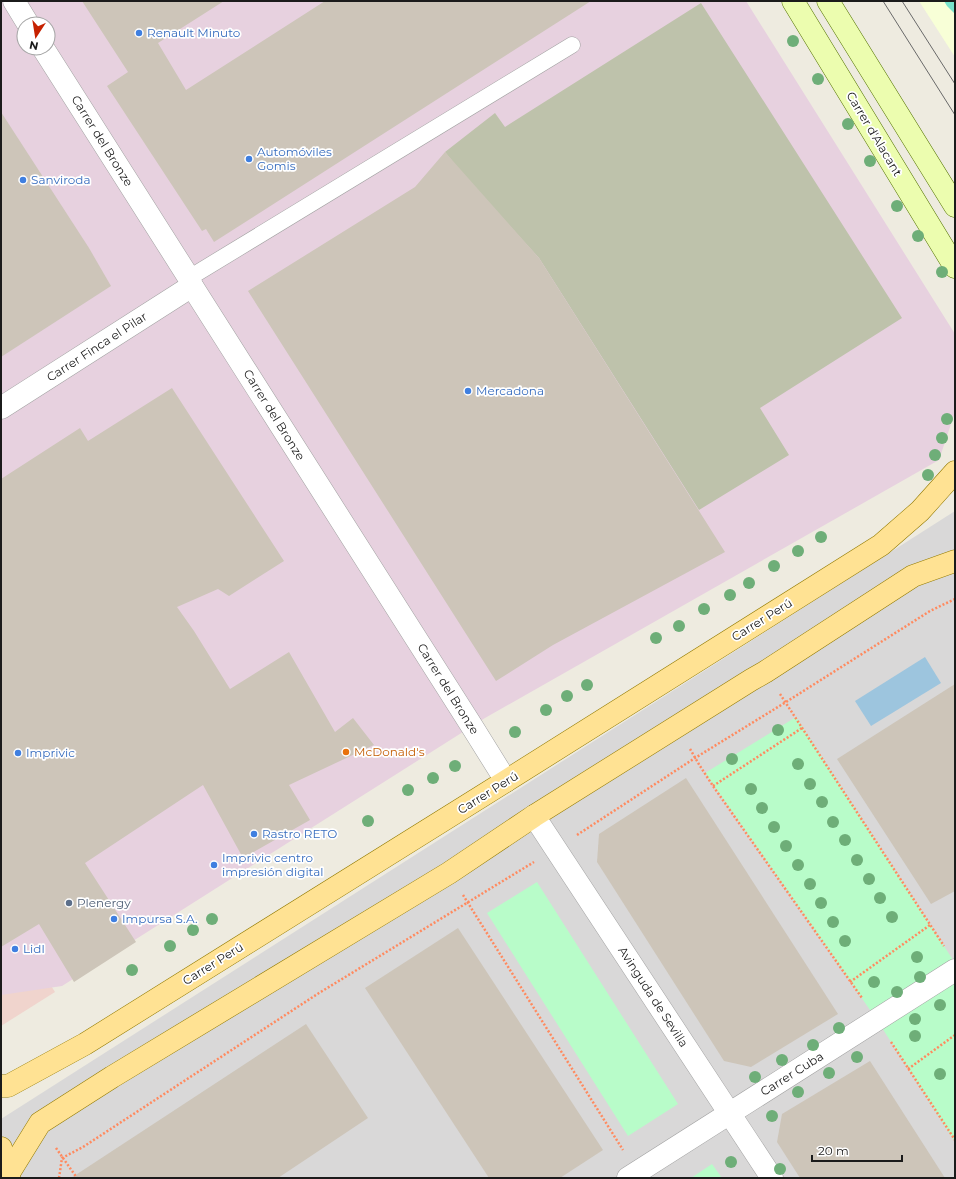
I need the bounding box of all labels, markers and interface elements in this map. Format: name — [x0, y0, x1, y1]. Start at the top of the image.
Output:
north arrow — [16, 16, 56, 56]
place label: Renault Minuto — [147, 25, 240, 40]
marker: Renault Minuto — [134, 28, 144, 38]
text: N — [28, 38, 40, 54]
street label: Carrer d'Alacant — [843, 89, 906, 179]
street label: Carrer del Bronze — [68, 92, 136, 189]
place label: Automóviles Gomis — [257, 144, 332, 173]
marker: Automóviles Gomis — [244, 154, 254, 164]
place label: Sanviroda — [31, 172, 91, 187]
marker: Sanviroda — [18, 175, 28, 185]
street label: Carrer Finca el Pilar — [44, 308, 150, 385]
street label: Carrer del Bronze — [240, 366, 308, 463]
place label: Mercadona — [476, 383, 544, 398]
marker: Mercadona — [463, 386, 473, 396]
street label: Carrer Perú — [729, 595, 795, 644]
street label: Carrer del Bronze — [414, 640, 482, 737]
place label: McDonald's — [354, 744, 425, 759]
place label: Imprivic — [26, 745, 75, 760]
marker: McDonald's — [341, 747, 351, 757]
marker: Imprivic — [13, 748, 23, 758]
street label: Carrer Perú — [455, 768, 521, 817]
place label: Rastro RETO — [262, 826, 337, 841]
marker: Rastro RETO — [249, 829, 259, 839]
place label: Imprivic centro impresión digital — [222, 850, 324, 879]
marker: Imprivic centro impresión digital — [209, 860, 219, 870]
place label: Plenergy — [77, 895, 131, 910]
marker: Plenergy — [64, 898, 74, 908]
place label: Impursa S.A. — [122, 911, 198, 926]
marker: Impursa S.A. — [109, 914, 119, 924]
street label: Carrer Perú — [180, 939, 246, 988]
place label: Lidl — [23, 941, 45, 956]
marker: Lidl — [10, 944, 20, 954]
street label: Avinguda de Sevilla — [615, 944, 692, 1050]
street label: Carrer Cuba — [757, 1048, 826, 1099]
scale bar — [812, 1137, 902, 1163]
text: 20 m — [818, 1143, 849, 1158]

